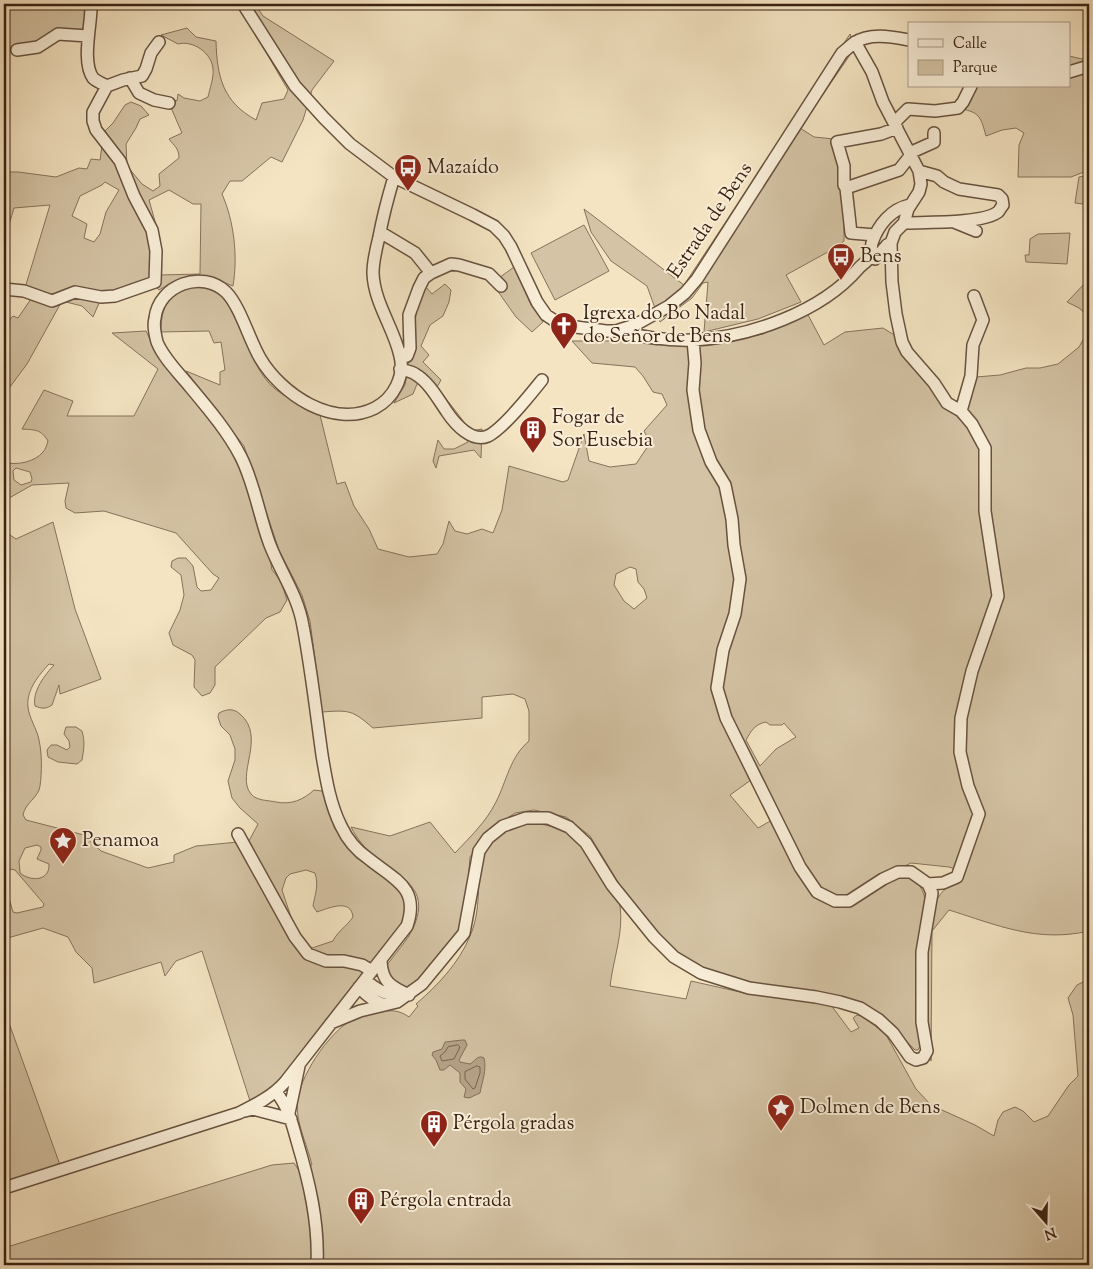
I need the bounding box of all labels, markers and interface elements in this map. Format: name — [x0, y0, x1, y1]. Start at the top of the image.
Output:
legend — [908, 22, 1070, 88]
text: Calle — [953, 34, 987, 55]
text: Parque — [953, 58, 997, 79]
bus stop icon: Mazaído — [393, 153, 423, 192]
place label: Mazaído — [427, 154, 499, 183]
street label: Estrada de Bens — [661, 157, 761, 285]
bus stop icon: Bens — [826, 242, 856, 281]
place label: Bens — [860, 243, 902, 272]
place label: Igrexa do Bo Nadal do Señor de Bens — [583, 300, 746, 352]
church icon: Igrexa do Bo Nadal do Señor de Bens — [549, 311, 579, 350]
place label: Fogar de Sor Eusebia — [552, 404, 653, 456]
building icon: Fogar de Sor Eusebia — [518, 415, 548, 454]
place icon: Penamoa — [48, 826, 78, 865]
place label: Penamoa — [82, 827, 159, 856]
place icon: Dolmen de Bens — [766, 1093, 796, 1132]
place label: Dolmen de Bens — [800, 1094, 940, 1123]
building icon: Pérgola gradas — [419, 1109, 449, 1148]
place label: Pérgola gradas — [453, 1110, 575, 1139]
building icon: Pérgola entrada — [346, 1186, 376, 1225]
place label: Pérgola entrada — [380, 1187, 512, 1216]
north arrow — [1020, 1196, 1070, 1246]
text: N — [1041, 1221, 1058, 1244]

